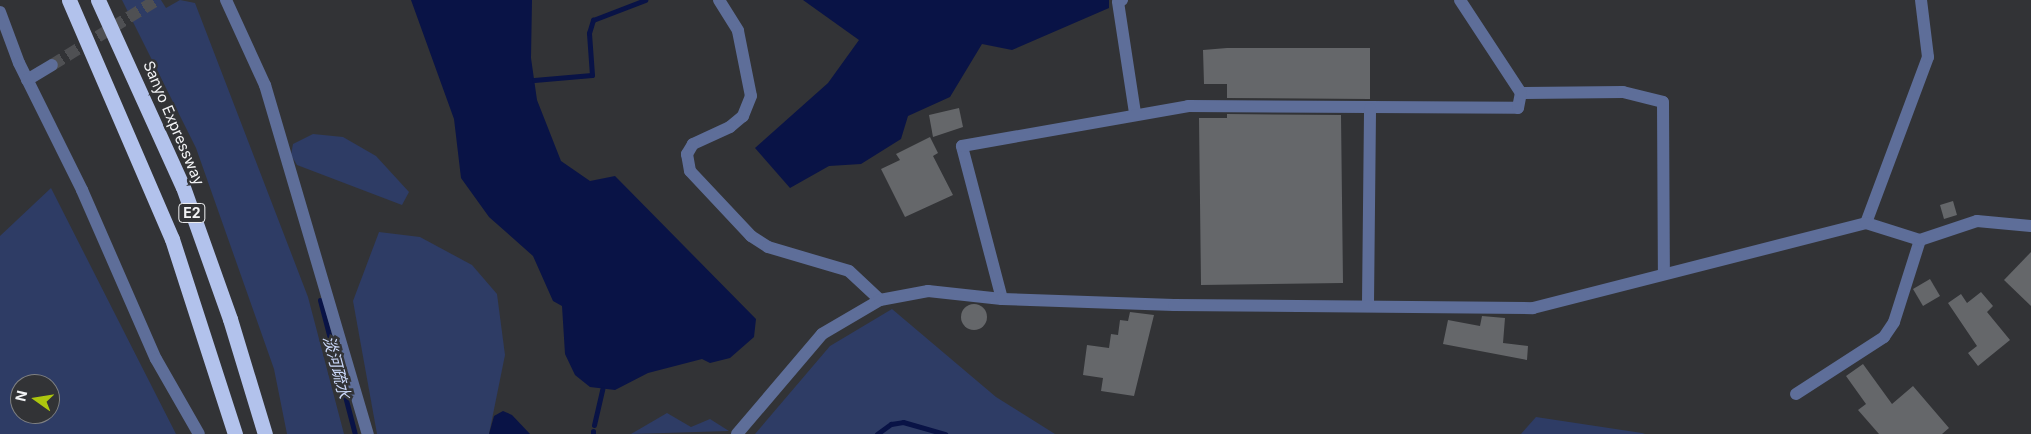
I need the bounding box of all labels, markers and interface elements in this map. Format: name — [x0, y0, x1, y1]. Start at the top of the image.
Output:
street label: Sanyo Expressway — [140, 58, 208, 188]
road number: E2 — [178, 202, 206, 224]
water label: 淡河疏水 — [319, 334, 355, 400]
north arrow — [10, 374, 60, 424]
text: N — [11, 389, 30, 403]

